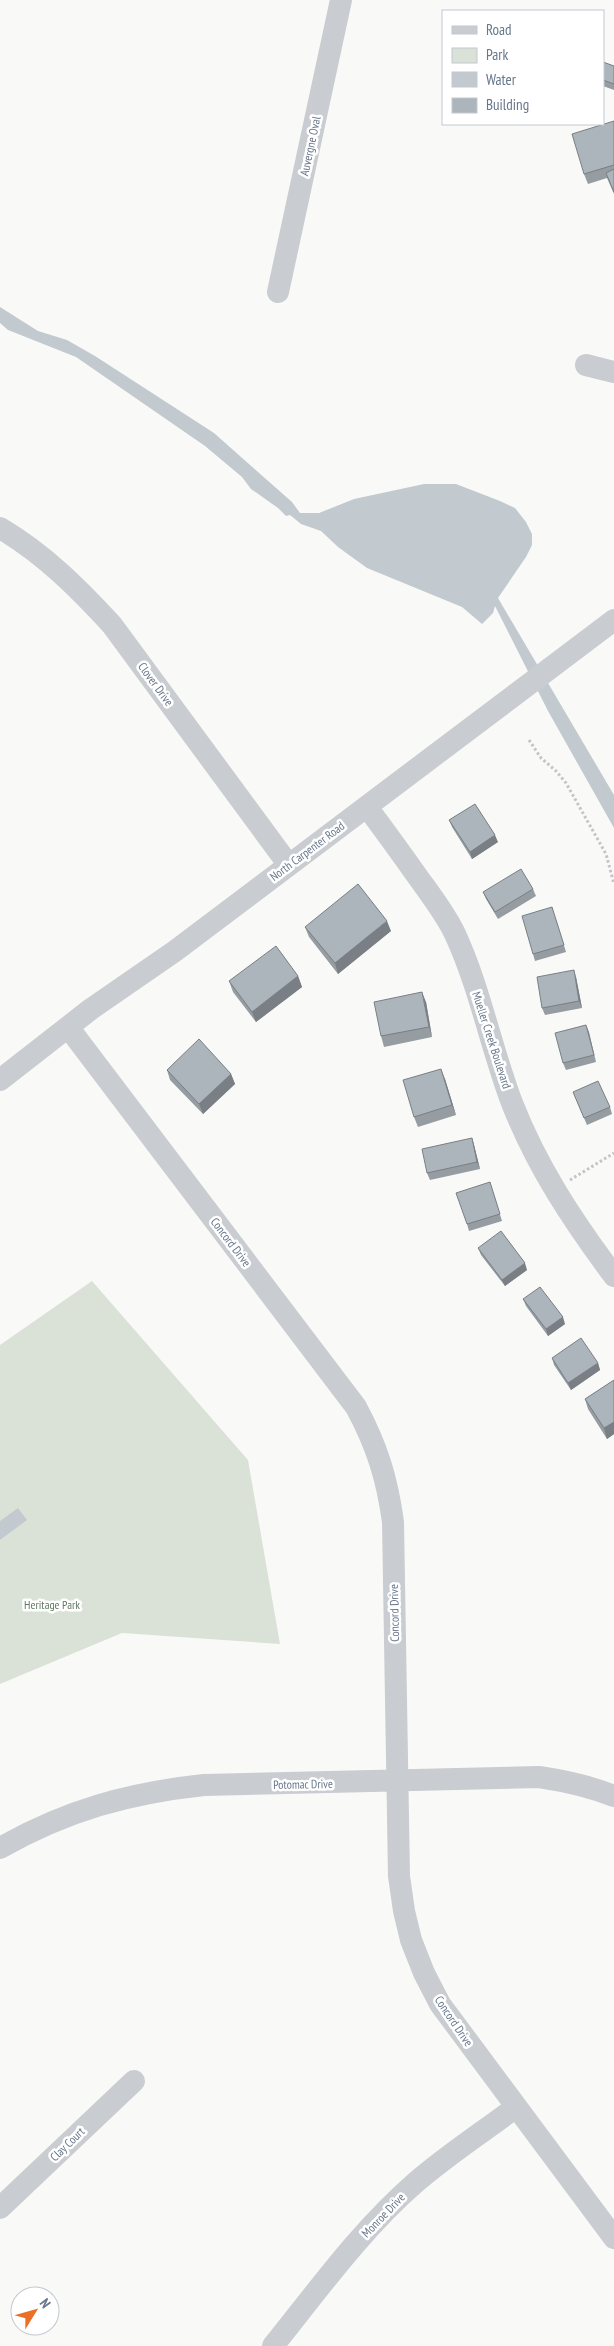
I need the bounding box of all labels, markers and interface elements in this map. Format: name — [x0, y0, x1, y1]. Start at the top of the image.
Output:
legend — [442, 10, 604, 125]
text: Road — [486, 20, 512, 39]
text: Park — [486, 45, 508, 64]
text: Water — [486, 70, 517, 89]
text: Building — [486, 95, 529, 114]
street label: Auvergne Oval — [296, 115, 324, 177]
street label: Clover Drive — [135, 659, 177, 709]
street label: North Carpenter Road — [267, 818, 347, 884]
street label: Mueller Creek Boulevard — [469, 990, 515, 1090]
street label: Concord Drive — [208, 1214, 254, 1270]
street label: Concord Drive — [386, 1584, 402, 1642]
park label: Heritage Park — [24, 1597, 80, 1612]
street label: Potomac Drive — [273, 1776, 333, 1792]
street label: Concord Drive — [432, 1993, 476, 2049]
street label: Clay Court — [47, 2123, 88, 2164]
street label: Monroe Drive — [358, 2190, 408, 2240]
north arrow — [10, 2286, 60, 2336]
text: N — [36, 2295, 55, 2312]

